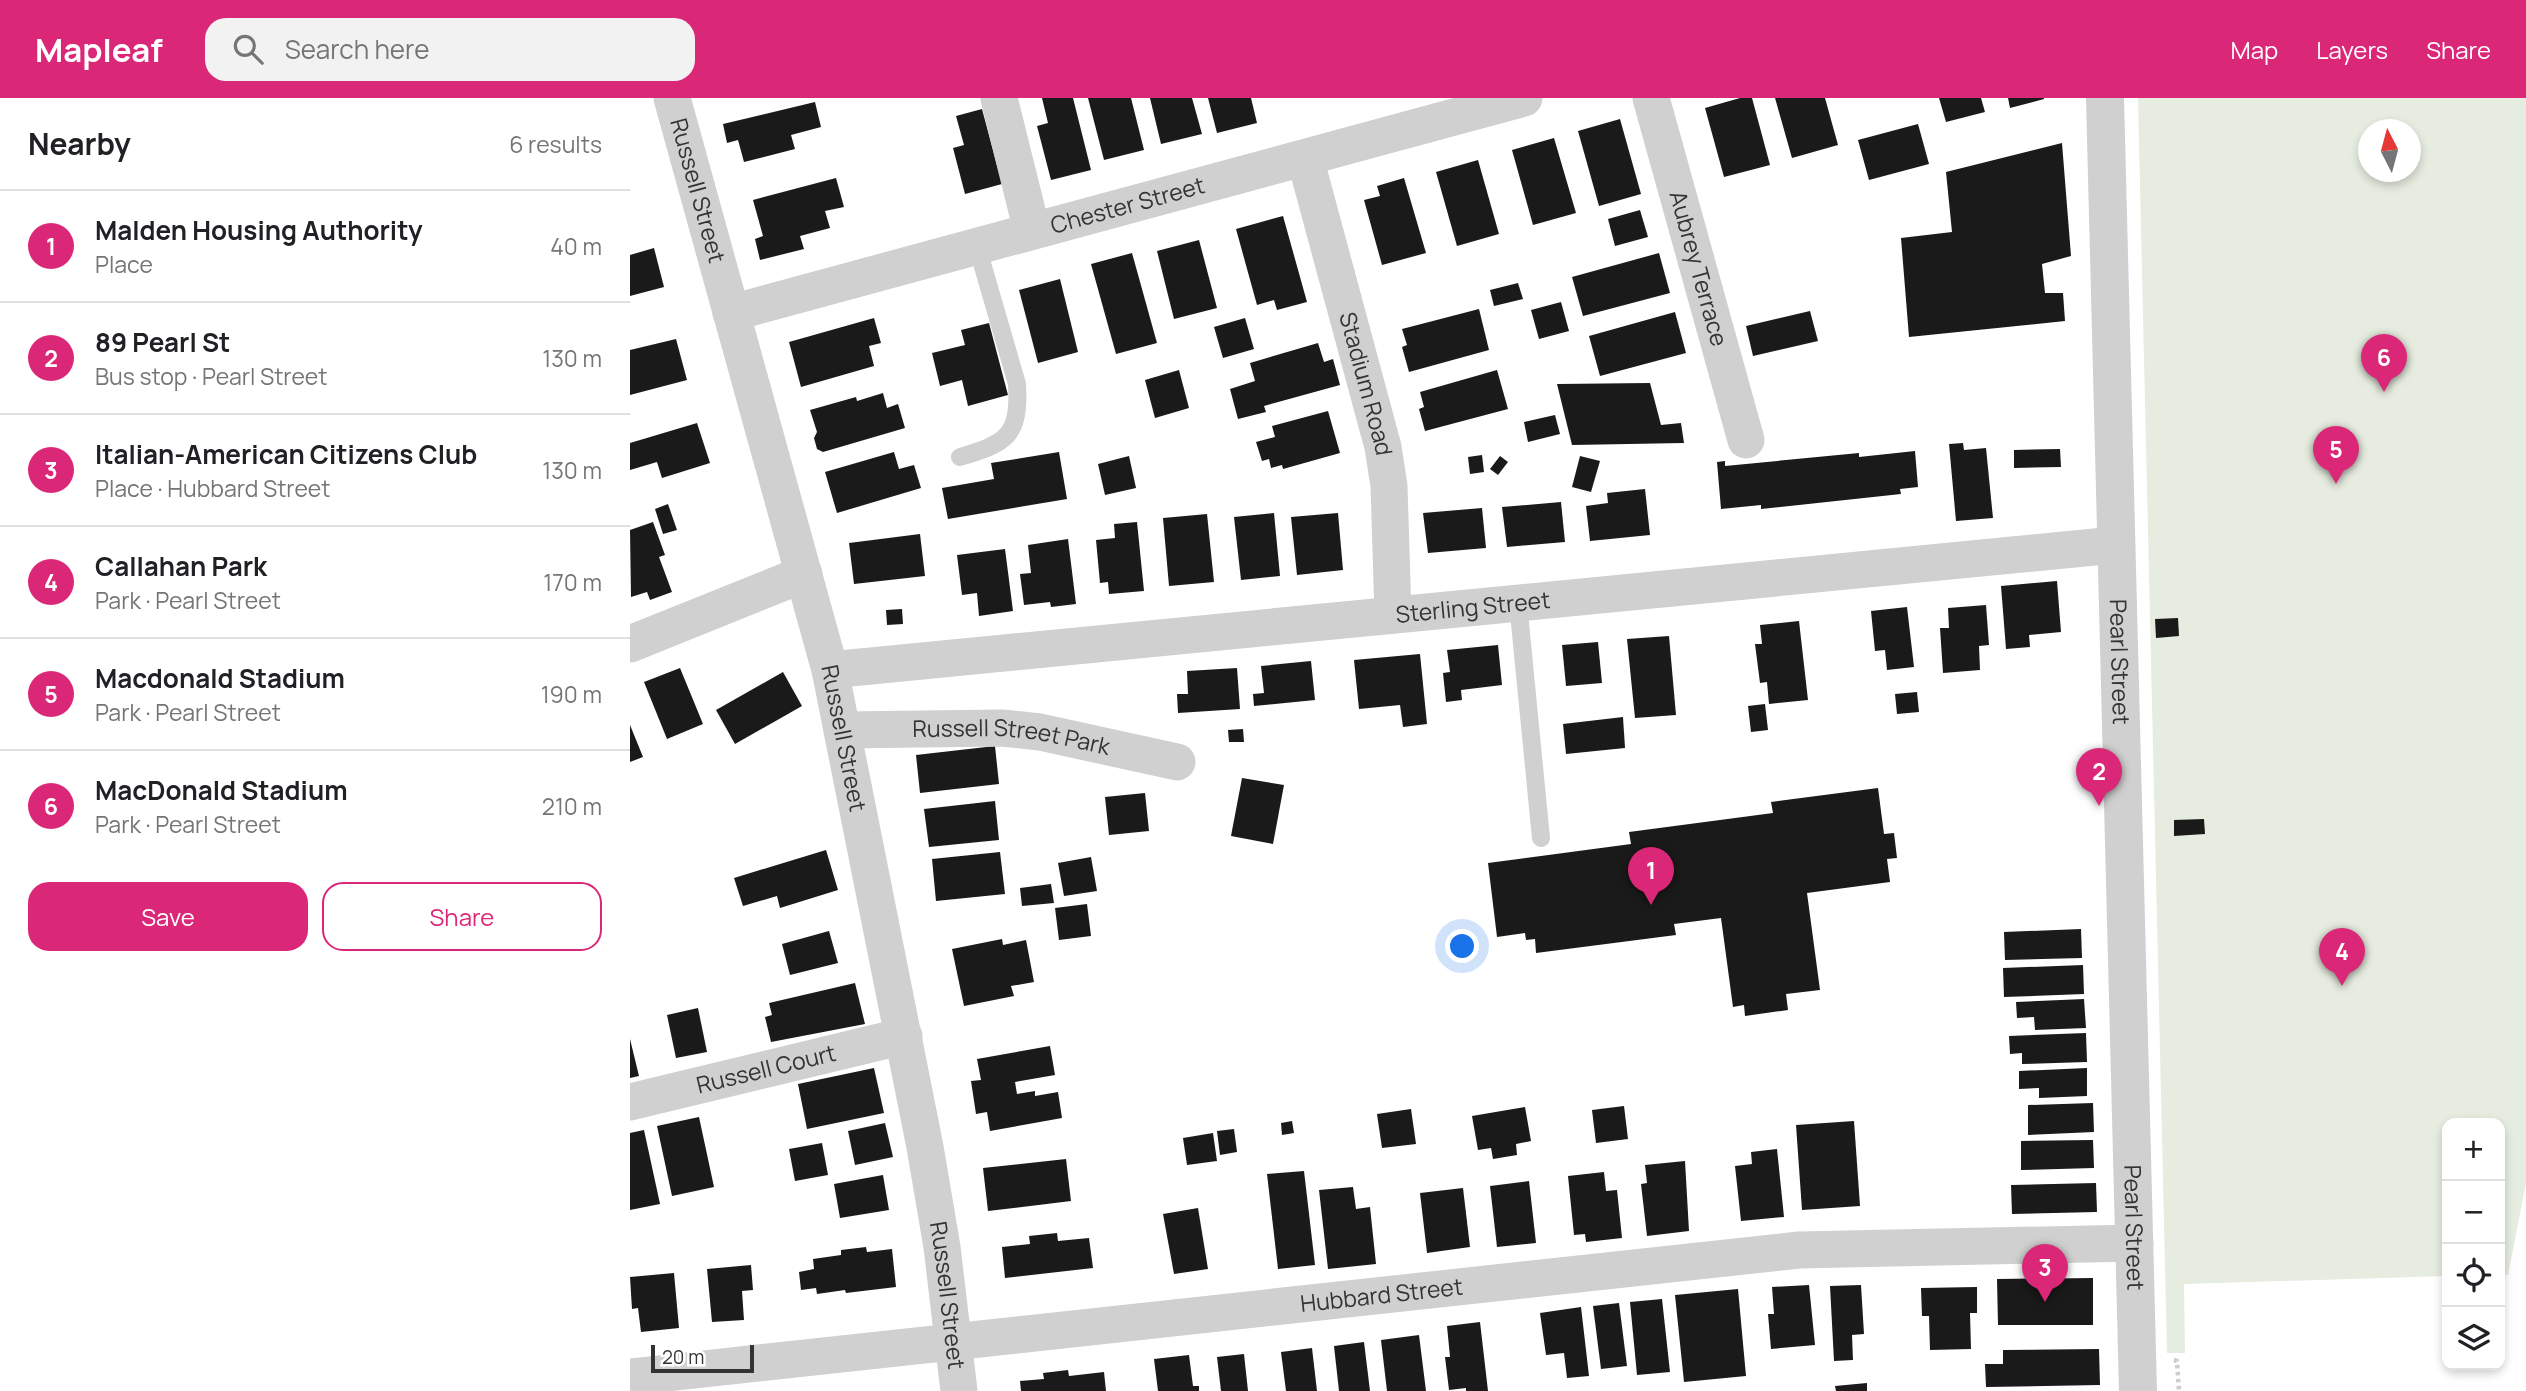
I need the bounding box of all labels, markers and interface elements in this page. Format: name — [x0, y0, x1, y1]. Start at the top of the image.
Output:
search box — [205, 18, 695, 81]
text: Mapleaf — [35, 27, 163, 72]
icon: search — [229, 30, 267, 68]
text: Search here — [285, 31, 429, 67]
text: Map — [2231, 33, 2278, 66]
text: Layers — [2316, 33, 2388, 66]
text: Share — [2426, 33, 2491, 66]
street label: Russell Street — [663, 114, 734, 266]
north arrow — [2358, 119, 2421, 182]
text: Nearby — [28, 123, 131, 164]
text: 6 results — [509, 128, 602, 160]
street label: Chester Street — [1047, 168, 1208, 241]
street label: Aubrey Terrace — [1663, 187, 1736, 350]
text: Malden Housing Authority — [95, 212, 423, 248]
text: 1 — [46, 230, 56, 262]
text: 40 m — [550, 230, 602, 262]
text: Place — [95, 248, 153, 280]
street label: Stadium Road — [1332, 308, 1401, 458]
text: 89 Pearl St — [95, 324, 230, 360]
pin: 6 — [2361, 334, 2407, 392]
text: 2 — [44, 342, 58, 374]
text: 130 m — [542, 342, 602, 374]
text: Bus stop · Pearl Street — [95, 360, 328, 392]
pin: 5 — [2313, 426, 2359, 484]
text: Italian-American Citizens Club — [95, 436, 477, 472]
text: 3 — [44, 454, 58, 486]
text: 130 m — [542, 454, 602, 486]
text: Place · Hubbard Street — [95, 472, 331, 504]
text: Callahan Park — [95, 548, 267, 584]
text: 4 — [44, 566, 58, 598]
text: 170 m — [543, 566, 602, 598]
street label: Sterling Street — [1394, 583, 1552, 630]
text: Park · Pearl Street — [95, 584, 281, 616]
street label: Pearl Street — [2103, 599, 2138, 725]
text: Macdonald Stadium — [95, 660, 345, 696]
street label: Russell Street — [814, 662, 875, 814]
text: 5 — [44, 678, 58, 710]
text: 190 m — [541, 678, 602, 710]
text: Park · Pearl Street — [95, 696, 281, 728]
street label: Russell Street Park — [912, 711, 1114, 762]
pin: 2 — [2076, 748, 2122, 806]
text: MacDonald Stadium — [95, 772, 348, 808]
text: 6 — [44, 790, 58, 822]
text: 210 m — [542, 790, 602, 822]
text: Park · Pearl Street — [95, 808, 281, 840]
pin: 1 — [1628, 847, 1674, 905]
button: Save — [28, 882, 308, 951]
button: Share — [322, 882, 602, 951]
pin: 4 — [2319, 928, 2365, 986]
your location — [1445, 929, 1479, 963]
street label: Russell Court — [693, 1036, 839, 1100]
map controls — [2442, 1118, 2505, 1370]
button: + — [2442, 1118, 2505, 1181]
street label: Pearl Street — [2117, 1164, 2152, 1291]
button: − — [2442, 1181, 2505, 1244]
street label: Russell Street — [923, 1219, 973, 1371]
pin: 3 — [2022, 1244, 2068, 1302]
button: locate — [2442, 1244, 2505, 1307]
street label: Hubbard Street — [1299, 1270, 1464, 1319]
button: layers — [2442, 1307, 2505, 1370]
scale bar — [651, 1342, 754, 1374]
text: 20 m — [662, 1344, 704, 1370]

